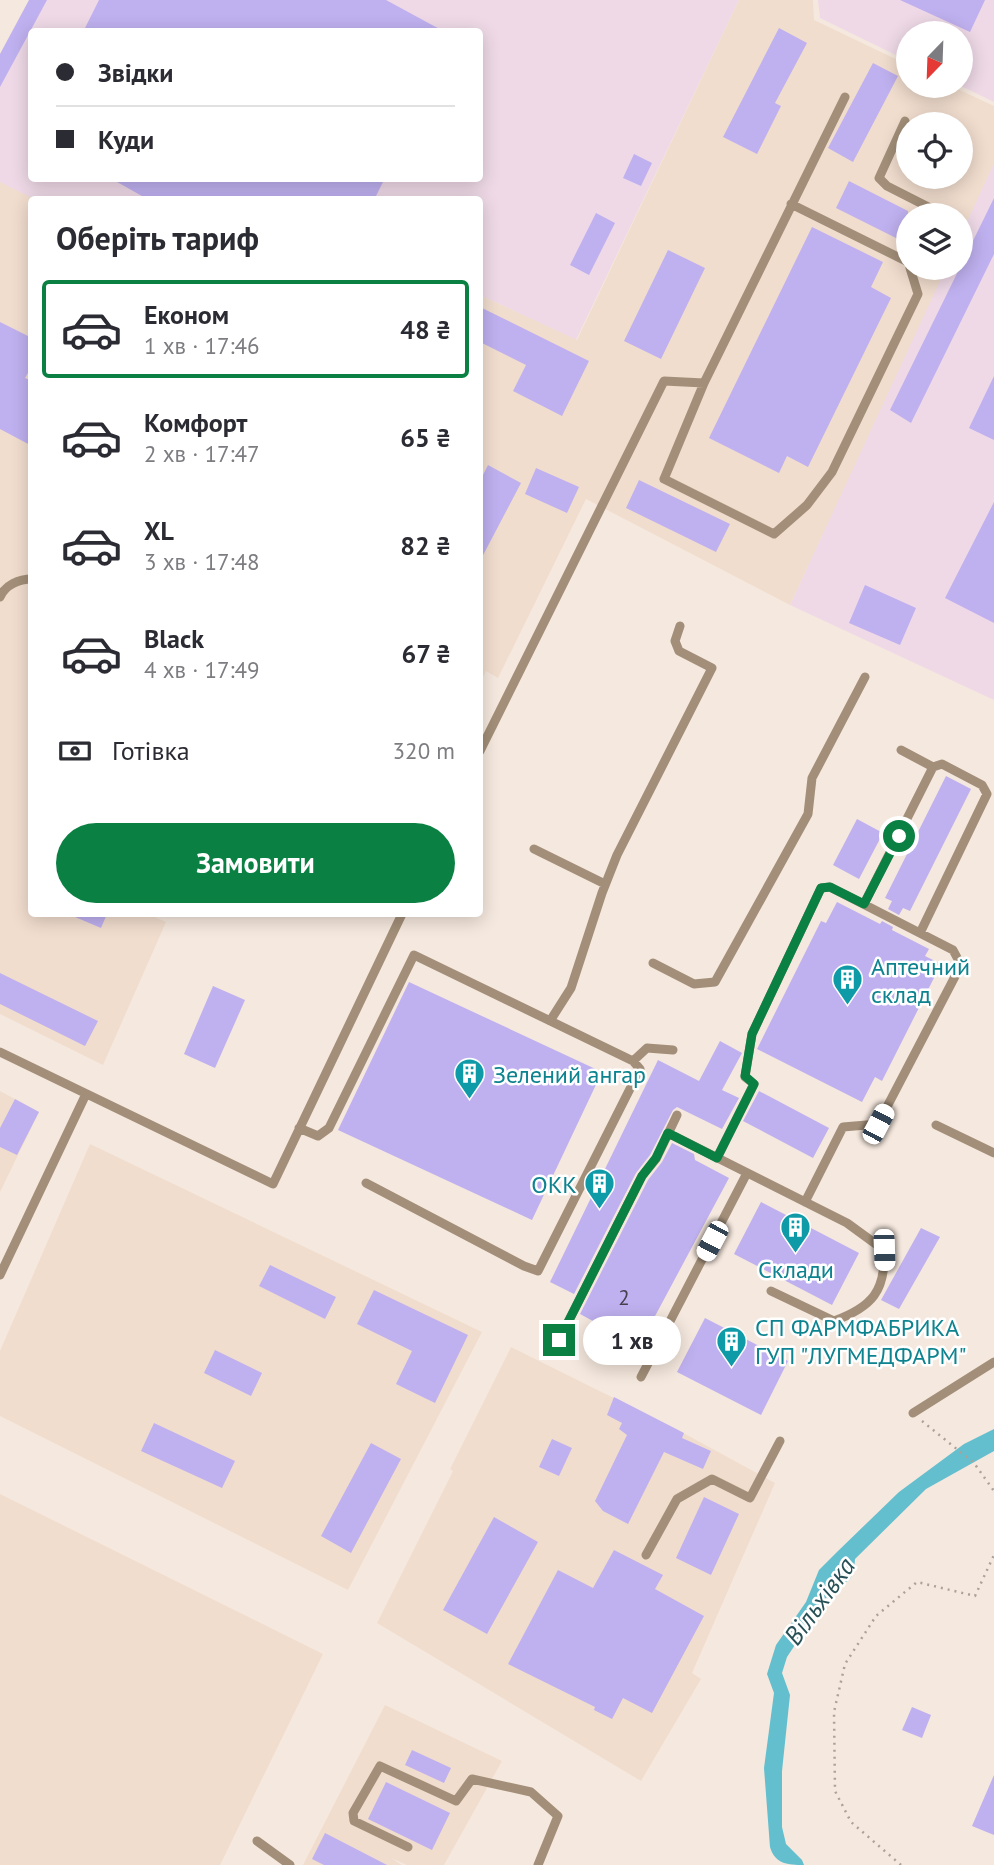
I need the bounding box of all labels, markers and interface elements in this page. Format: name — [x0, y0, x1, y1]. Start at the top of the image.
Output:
north arrow — [896, 21, 973, 98]
map controls — [896, 21, 973, 280]
text: Звідки — [98, 56, 173, 89]
button: locate — [896, 112, 973, 189]
text: Куди — [98, 123, 154, 156]
button: layers — [896, 203, 973, 280]
text: Оберіть тариф — [56, 217, 259, 259]
icon: car — [60, 298, 123, 361]
text: Економ — [144, 298, 229, 331]
text: 48 ₴ — [400, 313, 451, 346]
text: 1 хв · 17:46 — [144, 331, 260, 360]
icon: car — [60, 406, 123, 469]
text: Комфорт — [144, 406, 247, 439]
text: 65 ₴ — [400, 421, 451, 454]
text: 2 хв · 17:47 — [144, 439, 260, 468]
icon: car — [60, 514, 123, 577]
text: XL — [144, 514, 174, 547]
text: 82 ₴ — [400, 529, 451, 562]
text: 3 хв · 17:48 — [144, 547, 260, 576]
icon: car — [60, 622, 123, 685]
text: Black — [144, 622, 204, 655]
text: 67 ₴ — [402, 637, 451, 670]
text: 4 хв · 17:49 — [144, 655, 260, 684]
icon: cash — [56, 732, 94, 770]
text: Готівка — [112, 734, 190, 767]
text: 320 m — [393, 736, 455, 765]
route start — [883, 820, 915, 852]
button: Замовити — [56, 823, 455, 903]
place label: Аптечний склад — [871, 951, 970, 1010]
building icon: Аптечний склад — [831, 963, 865, 1007]
building icon: Зелений ангар — [453, 1057, 487, 1101]
place label: Зелений ангар — [493, 1059, 646, 1090]
car — [859, 1101, 898, 1147]
building icon: ОКК — [583, 1167, 617, 1211]
place label: ОКК — [531, 1169, 577, 1200]
building icon: Склади — [779, 1210, 813, 1254]
car — [693, 1218, 732, 1264]
car — [873, 1229, 896, 1271]
place label: Склади — [758, 1254, 834, 1285]
house number: 2 — [618, 1284, 630, 1311]
place label: СП ФАРМФАБРИКА ГУП "ЛУГМЕДФАРМ" — [755, 1312, 967, 1371]
callout: 1 хв — [584, 1316, 682, 1364]
route end — [543, 1324, 575, 1356]
building icon: СП ФАРМФАБРИКА ГУП "ЛУГМЕДФАРМ" — [715, 1324, 749, 1368]
text: 1 хв — [611, 1326, 653, 1355]
water label: Вільхівка — [776, 1551, 862, 1651]

